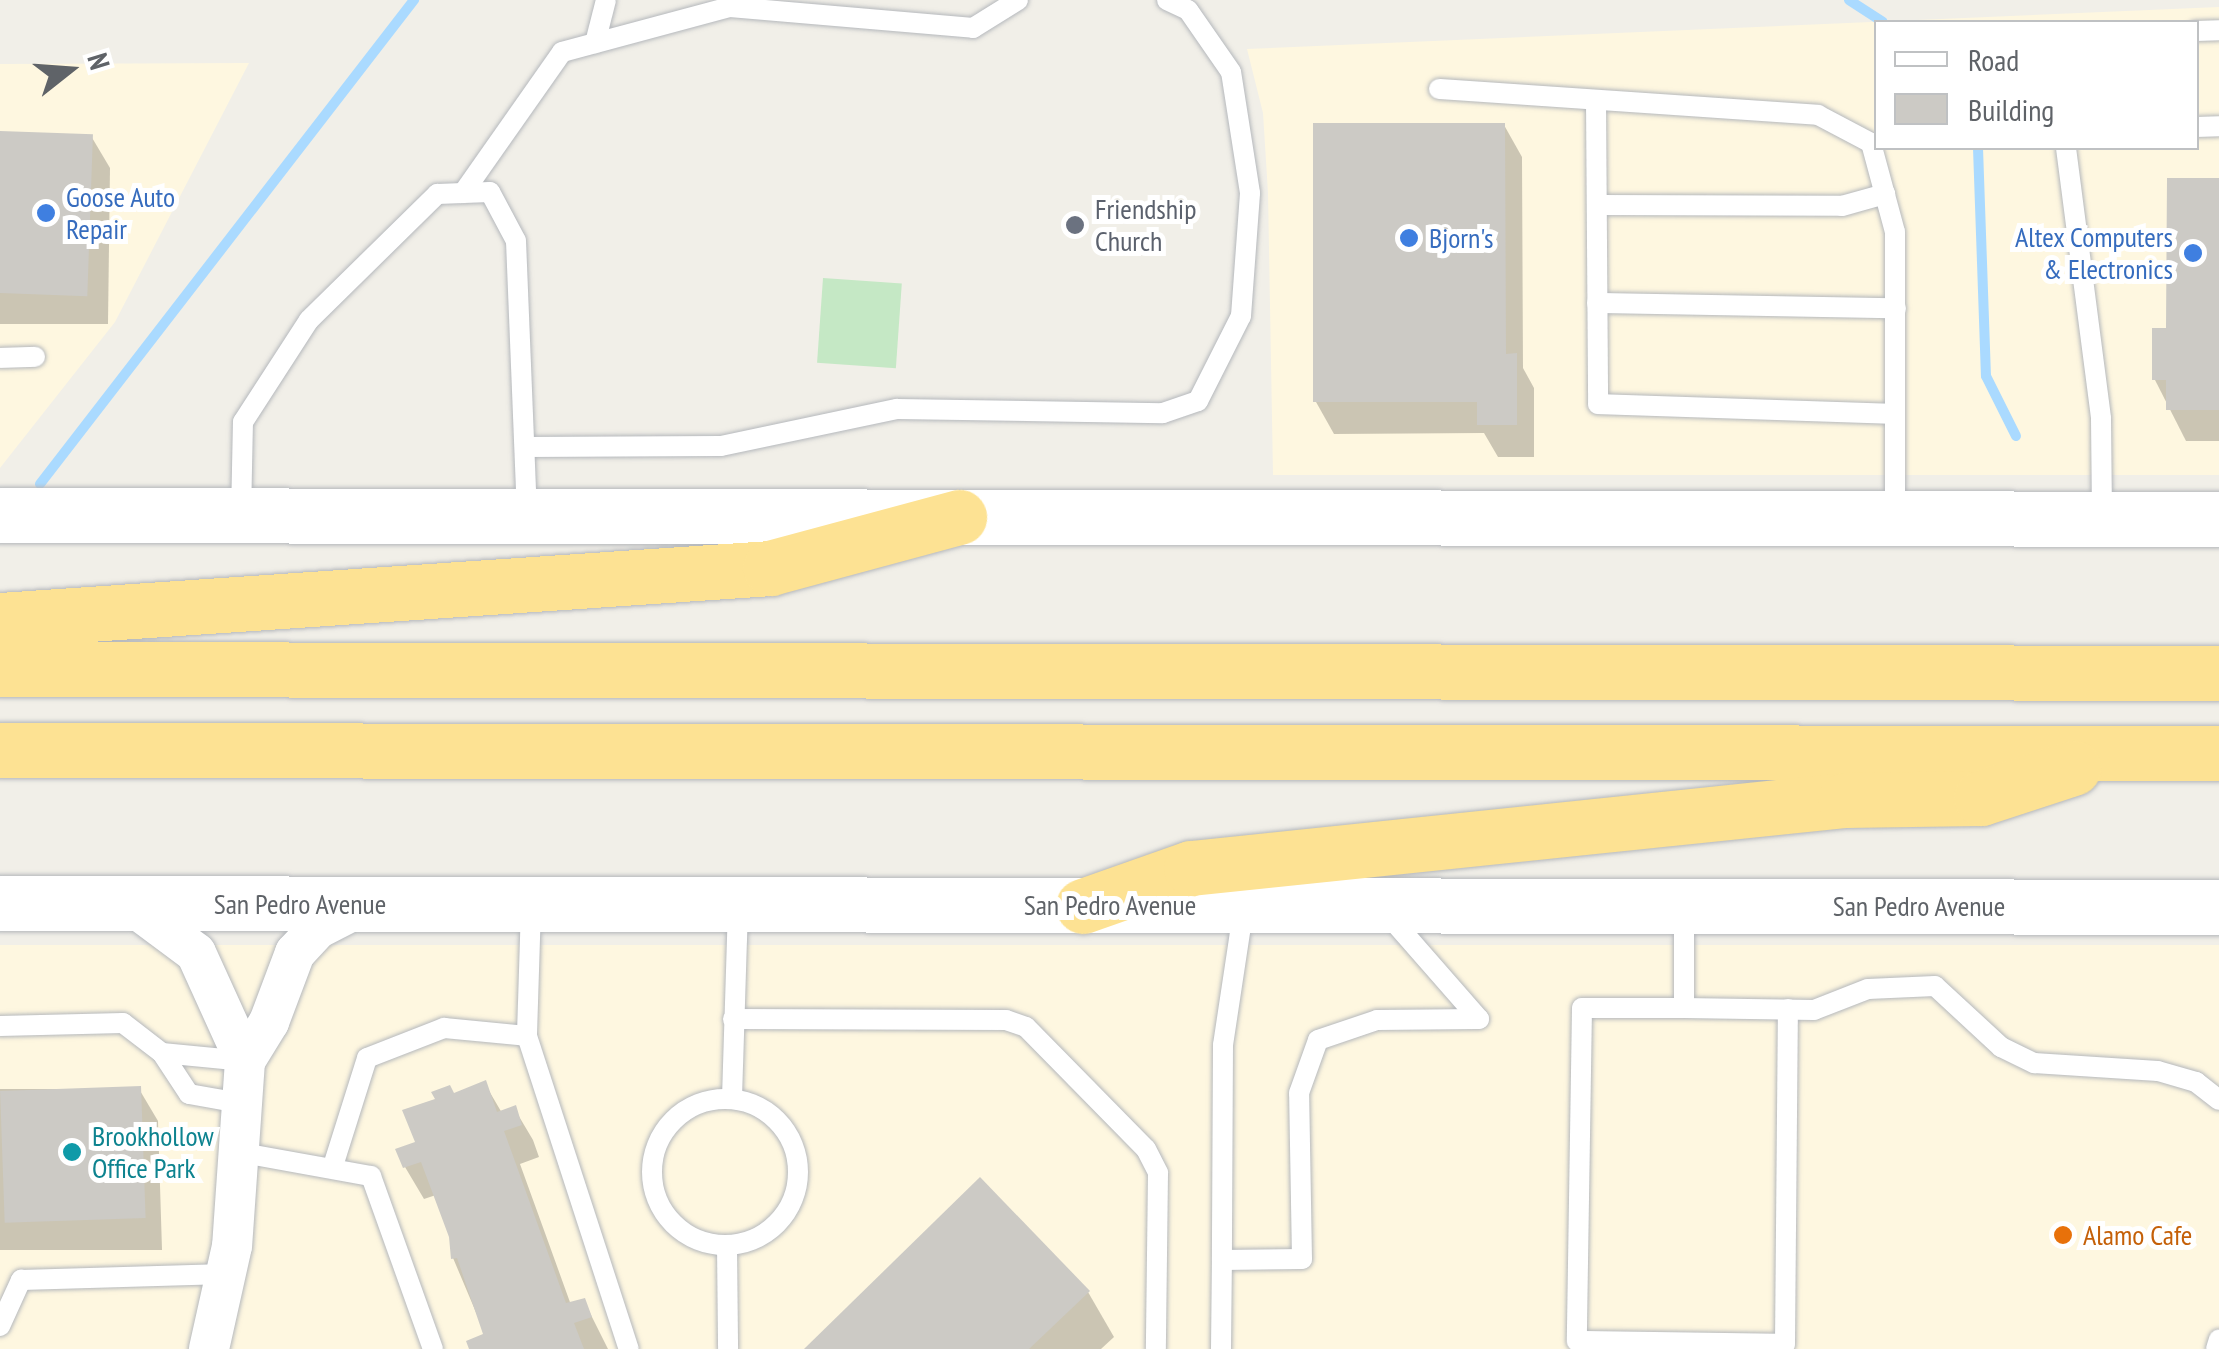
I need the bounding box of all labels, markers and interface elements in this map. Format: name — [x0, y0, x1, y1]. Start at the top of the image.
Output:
north arrow — [20, 20, 120, 120]
legend — [1874, 20, 2199, 150]
text: Road — [1968, 40, 2019, 79]
text: N — [79, 48, 119, 74]
text: Building — [1968, 90, 2054, 129]
place label: Goose Auto Repair — [66, 180, 176, 246]
place label: Friendship Church — [1095, 192, 1196, 258]
marker: Goose Auto Repair — [35, 202, 57, 224]
marker: Friendship Church — [1064, 214, 1086, 236]
place label: Altex Computers & Electronics — [2014, 220, 2173, 286]
place label: Bjorn's — [1429, 221, 1493, 255]
marker: Bjorn's — [1398, 227, 1420, 249]
marker: Altex Computers & Electronics — [2182, 242, 2204, 264]
street label: San Pedro Avenue — [213, 887, 387, 921]
street label: San Pedro Avenue — [1023, 888, 1197, 922]
street label: San Pedro Avenue — [1832, 889, 2006, 923]
place label: Brookhollow Office Park — [92, 1119, 214, 1185]
marker: Brookhollow Office Park — [61, 1141, 83, 1163]
place label: Alamo Cafe — [2083, 1218, 2192, 1252]
marker: Alamo Cafe — [2052, 1224, 2074, 1246]

